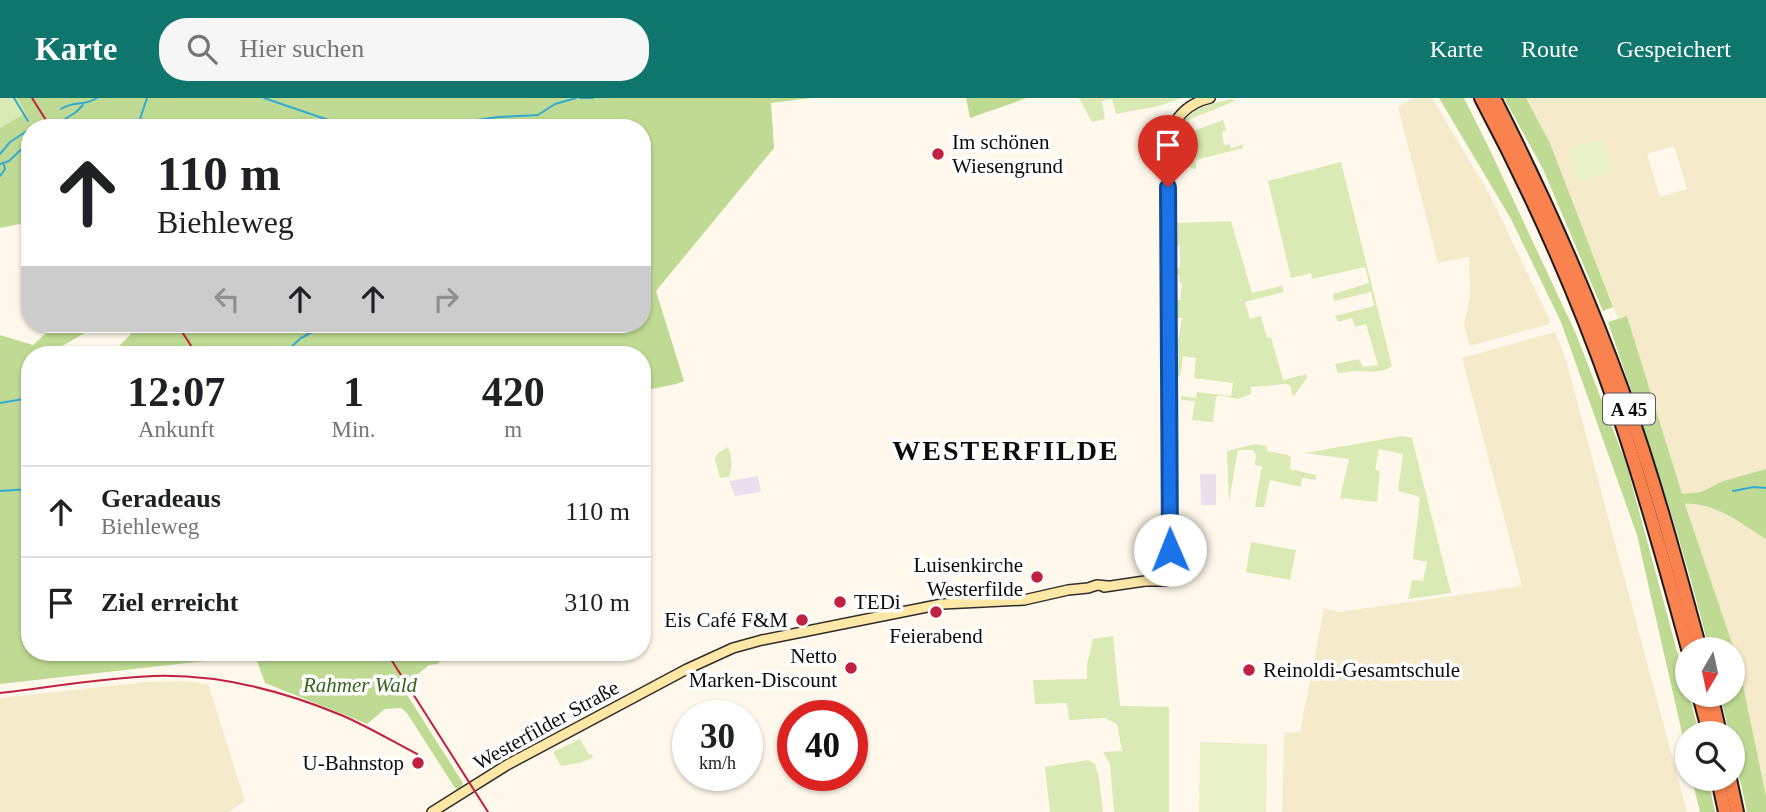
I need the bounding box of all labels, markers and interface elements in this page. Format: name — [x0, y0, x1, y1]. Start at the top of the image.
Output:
search box — [159, 18, 649, 81]
icon: search — [183, 30, 221, 68]
text: Karte — [35, 31, 117, 67]
text: Hier suchen — [239, 34, 364, 63]
text: Karte — [1430, 36, 1483, 62]
text: Route — [1521, 36, 1578, 62]
text: Gespeichert — [1616, 36, 1731, 62]
pin — [1138, 115, 1198, 187]
icon: arrive — [1149, 126, 1187, 164]
place label: Im schönen Wiesengrund — [952, 130, 1064, 178]
text: 110 m — [157, 146, 281, 201]
marker: Im schönen Wiesengrund — [930, 146, 946, 162]
icon: ahead — [42, 147, 133, 238]
text: Biehleweg — [157, 204, 294, 240]
icon: left — [208, 280, 246, 318]
icon: ahead — [281, 280, 319, 318]
icon: ahead — [354, 280, 392, 318]
icon: right — [427, 280, 465, 318]
text: 12:07 — [127, 369, 225, 415]
text: 1 — [343, 369, 364, 415]
text: 420 — [482, 369, 545, 415]
road number: A 45 — [1603, 394, 1655, 424]
text: Ankunft — [138, 417, 215, 442]
text: Min. — [331, 417, 376, 442]
text: m — [504, 417, 522, 442]
district label: WESTERFILDE — [892, 435, 1120, 466]
text: Geradeaus — [101, 484, 221, 513]
icon: ahead — [42, 493, 80, 531]
text: 110 m — [565, 497, 630, 526]
position arrow — [1133, 513, 1207, 587]
text: Biehleweg — [101, 514, 199, 539]
place label: Luisenkirche Westerfilde — [913, 553, 1023, 601]
marker: Luisenkirche Westerfilde — [1029, 569, 1045, 585]
icon: arrive — [42, 584, 80, 622]
text: Ziel erreicht — [101, 588, 238, 617]
text: 310 m — [564, 588, 630, 617]
place label: TEDi — [854, 590, 901, 614]
marker: TEDi — [832, 594, 848, 610]
marker: Feierabend — [928, 604, 944, 620]
place label: Eis Café F&M — [664, 608, 788, 632]
marker: Eis Café F&M — [794, 612, 810, 628]
place label: Feierabend — [889, 624, 983, 648]
north arrow — [1675, 637, 1745, 707]
map controls — [1675, 637, 1745, 791]
place label: Netto Marken-Discount — [689, 644, 837, 692]
place label: Reinoldi-Gesamtschule — [1263, 658, 1460, 682]
marker: Netto Marken-Discount — [843, 660, 859, 676]
marker: Reinoldi-Gesamtschule — [1241, 662, 1257, 678]
park label: Rahmer Wald — [302, 673, 418, 697]
street label: Westerfilder Straße — [469, 675, 623, 775]
speed limit sign: 40 — [777, 700, 868, 791]
text: 30 — [700, 717, 735, 756]
button: search — [1675, 721, 1745, 791]
place label: U-Bahnstop — [303, 751, 404, 775]
text: km/h — [699, 753, 736, 773]
marker: U-Bahnstop — [410, 755, 426, 771]

